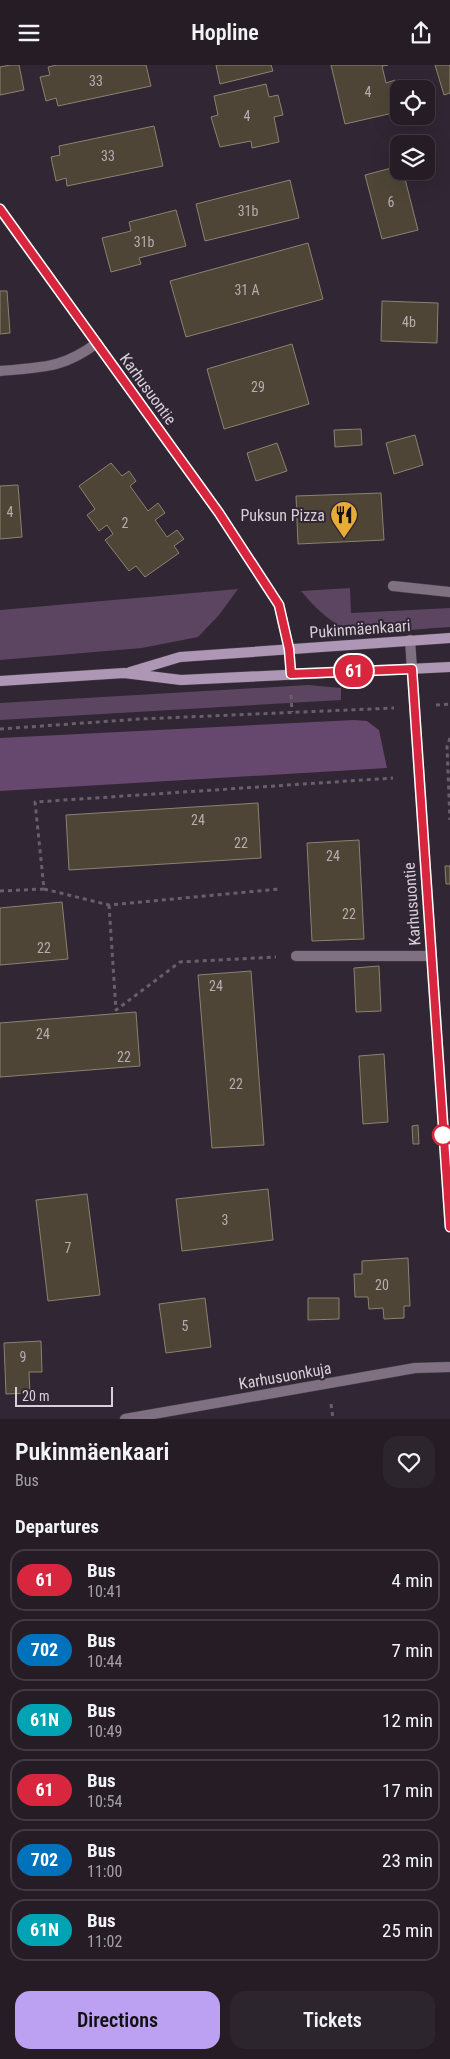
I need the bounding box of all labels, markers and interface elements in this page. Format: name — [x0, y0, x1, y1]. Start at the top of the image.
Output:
icon: menu — [15, 19, 43, 47]
icon: share — [407, 19, 435, 47]
text: Hopline — [191, 20, 259, 45]
house number: 33 — [89, 73, 103, 89]
map controls — [390, 80, 435, 180]
button: locate — [390, 80, 435, 125]
house number: 4 — [365, 84, 372, 100]
house number: 4 — [244, 108, 251, 124]
button: layers — [390, 135, 435, 180]
house number: 33 — [101, 148, 115, 164]
house number: 6 — [388, 194, 395, 210]
house number: 31b — [238, 203, 258, 219]
house number: 31b — [134, 234, 154, 250]
house number: 31 A — [234, 282, 260, 298]
house number: 4b — [402, 314, 416, 330]
street label: Karhusuontie — [116, 350, 180, 428]
house number: 29 — [251, 379, 265, 395]
restaurant icon: Puksun Pizza — [329, 500, 359, 539]
house number: 4 — [7, 504, 14, 520]
place label: Puksun Pizza — [240, 506, 325, 525]
house number: 2 — [122, 515, 129, 531]
street label: Pukinmäenkaari — [309, 616, 411, 642]
line badge: 61 — [332, 655, 376, 687]
text: 61 — [345, 660, 363, 681]
house number: 24 — [191, 812, 205, 828]
house number: 22 — [234, 835, 248, 851]
house number: 24 — [326, 848, 340, 864]
street label: Karhusuontie — [400, 862, 424, 946]
house number: 22 — [342, 906, 356, 922]
house number: 22 — [37, 940, 51, 956]
house number: 24 — [209, 978, 223, 994]
house number: 24 — [36, 1026, 50, 1042]
house number: 22 — [117, 1049, 131, 1065]
house number: 22 — [229, 1076, 243, 1092]
unlabelled marker — [432, 1124, 450, 1146]
house number: 3 — [222, 1212, 228, 1228]
house number: 7 — [65, 1240, 72, 1256]
house number: 20 — [375, 1277, 389, 1293]
house number: 5 — [182, 1318, 189, 1334]
house number: 9 — [20, 1349, 26, 1365]
street label: Karhusuonkuja — [237, 1359, 333, 1393]
scale bar — [15, 1384, 112, 1407]
text: 20 m — [22, 1388, 50, 1404]
button: heart — [383, 1436, 435, 1488]
text: Pukinmäenkaari — [15, 1438, 170, 1466]
text: Bus — [15, 1471, 39, 1490]
text: Departures — [15, 1515, 99, 1538]
text: Bus — [87, 1559, 116, 1582]
text: 61 — [35, 1569, 54, 1590]
text: 4 min — [391, 1569, 433, 1592]
text: 10:41 — [87, 1582, 122, 1601]
text: Bus — [87, 1629, 116, 1652]
text: 702 — [31, 1639, 58, 1660]
text: 7 min — [391, 1639, 433, 1662]
text: 10:44 — [87, 1652, 122, 1671]
text: Bus — [87, 1699, 116, 1722]
text: 61N — [30, 1709, 59, 1730]
text: 12 min — [382, 1709, 433, 1732]
text: 10:49 — [87, 1722, 122, 1741]
text: Bus — [87, 1769, 116, 1792]
text: 61 — [35, 1779, 54, 1800]
text: 17 min — [382, 1779, 433, 1802]
text: 10:54 — [87, 1792, 122, 1811]
text: Bus — [87, 1839, 116, 1862]
text: 702 — [31, 1849, 58, 1870]
text: 23 min — [382, 1849, 433, 1872]
text: 11:00 — [87, 1862, 122, 1881]
text: Bus — [87, 1909, 116, 1932]
text: 61N — [30, 1919, 59, 1940]
text: 25 min — [382, 1919, 433, 1942]
text: 11:02 — [87, 1932, 122, 1951]
button: Directions — [15, 1991, 220, 2049]
button: Tickets — [230, 1991, 435, 2049]

